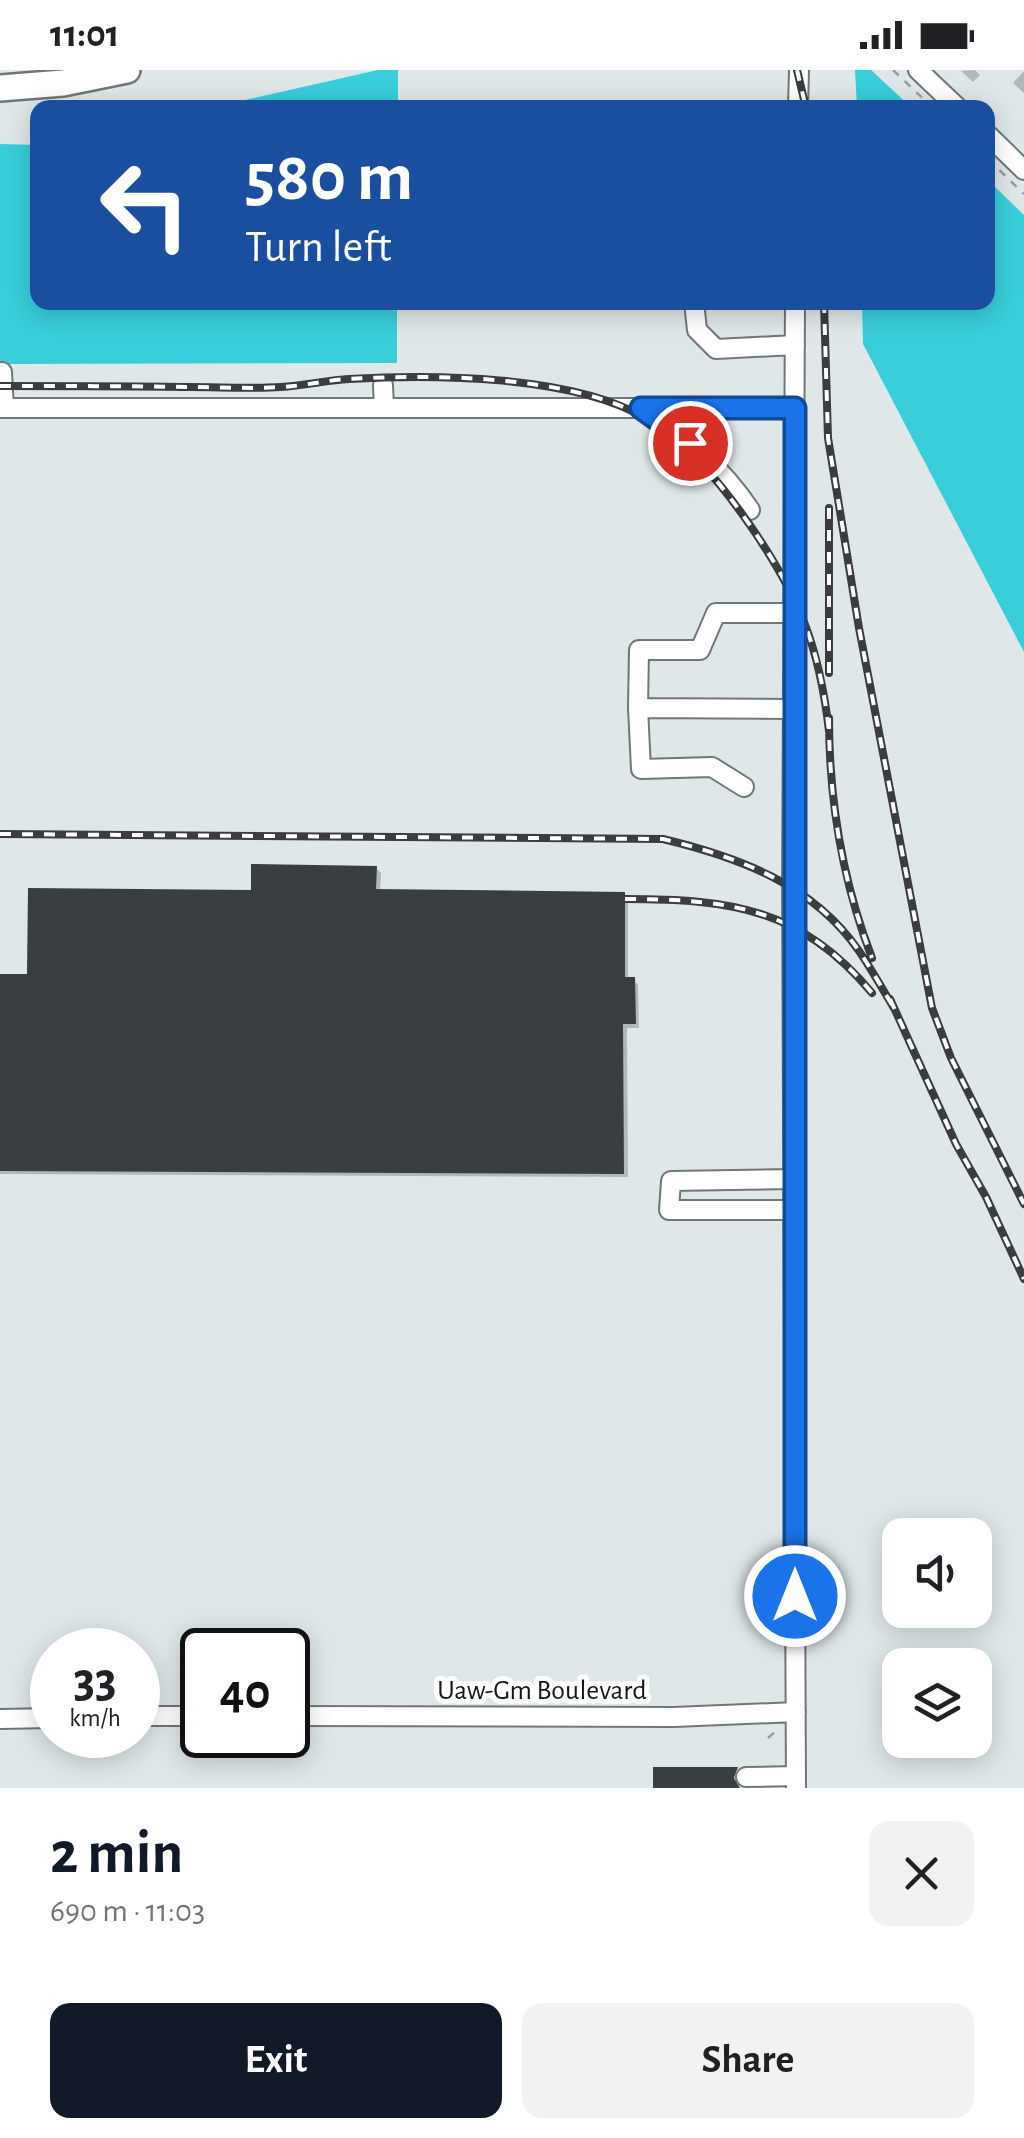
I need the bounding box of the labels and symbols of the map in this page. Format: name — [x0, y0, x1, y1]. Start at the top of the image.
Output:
pin — [648, 401, 733, 486]
position arrow — [743, 1544, 847, 1648]
speed limit sign: 40 — [180, 1628, 310, 1758]
street label: Uaw-Gm Boulevard — [437, 1677, 647, 1705]

